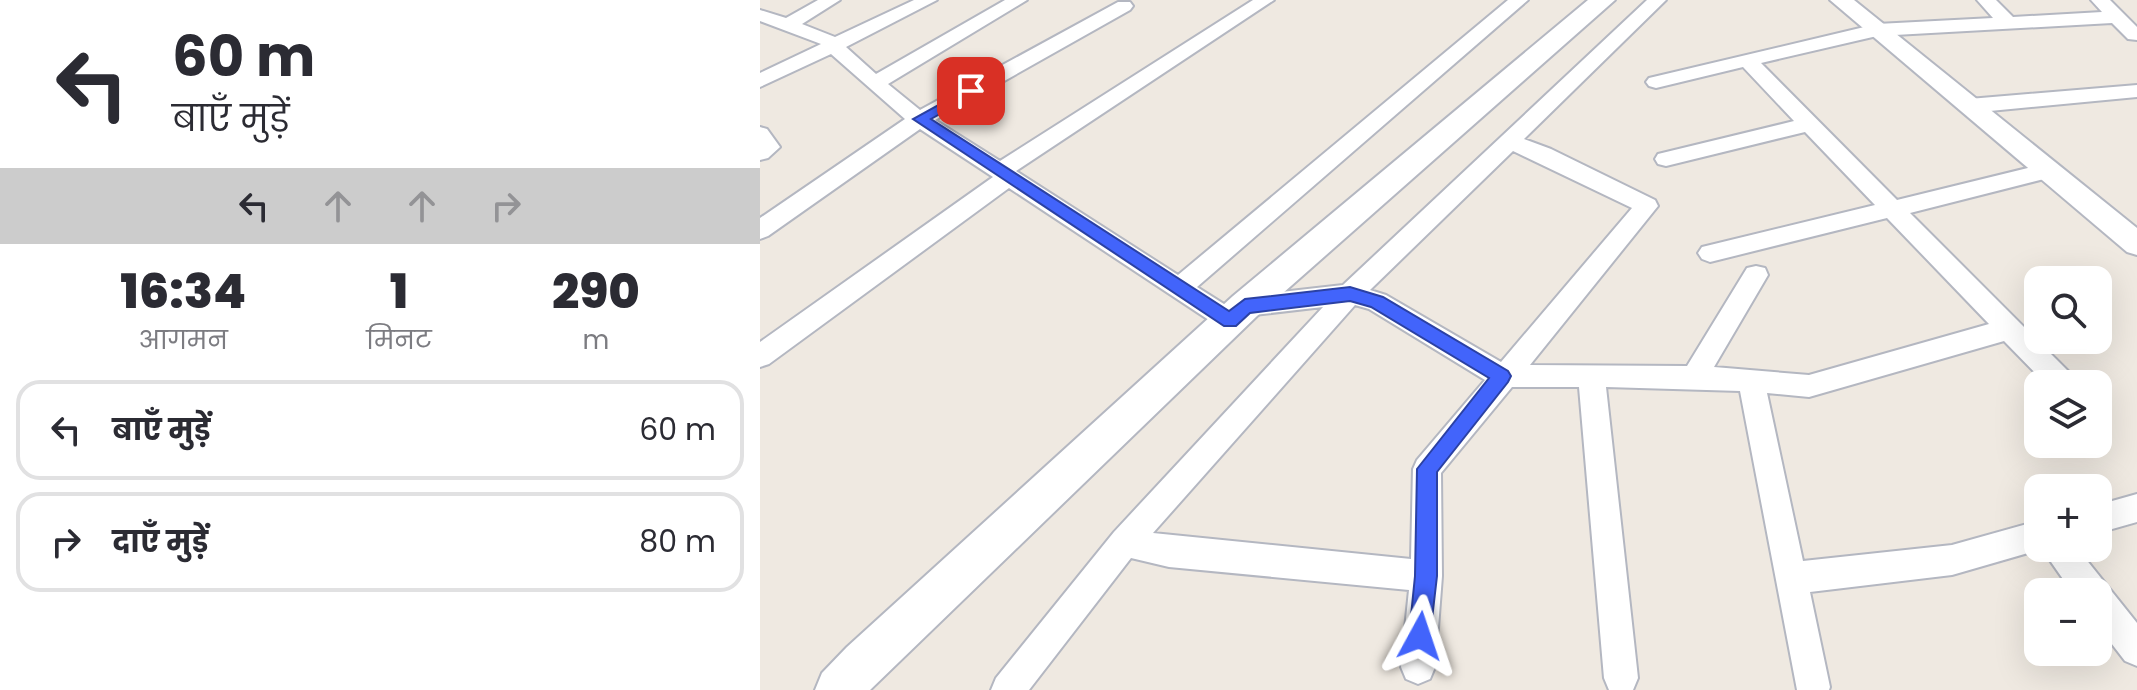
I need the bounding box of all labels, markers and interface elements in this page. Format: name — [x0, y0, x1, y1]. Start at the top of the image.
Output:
text: 60 m — [172, 17, 315, 96]
icon: left — [40, 32, 144, 136]
pin — [937, 57, 1005, 125]
icon: arrive — [949, 69, 993, 113]
text: बाएँ मुड़ें — [172, 93, 289, 144]
icon: left — [232, 184, 276, 228]
icon: ahead — [316, 184, 360, 228]
icon: ahead — [400, 184, 444, 228]
icon: right — [484, 184, 528, 228]
text: 16:34 — [120, 258, 246, 325]
text: 1 — [390, 258, 408, 325]
text: 290 — [552, 258, 640, 325]
map controls — [2024, 266, 2112, 666]
button: search — [2024, 266, 2112, 354]
text: आगमन — [138, 322, 228, 358]
text: मिनट — [366, 322, 432, 358]
text: m — [582, 322, 609, 358]
button: layers — [2024, 370, 2112, 458]
icon: left — [44, 408, 88, 452]
text: बाएँ मुड़ें — [112, 408, 210, 451]
text: 60 m — [639, 408, 716, 451]
button: + — [2024, 474, 2112, 562]
icon: right — [44, 520, 88, 564]
text: दाएँ मुड़ें — [112, 520, 208, 563]
text: 80 m — [639, 520, 716, 563]
button: − — [2024, 578, 2112, 666]
position arrow — [1378, 594, 1462, 678]

